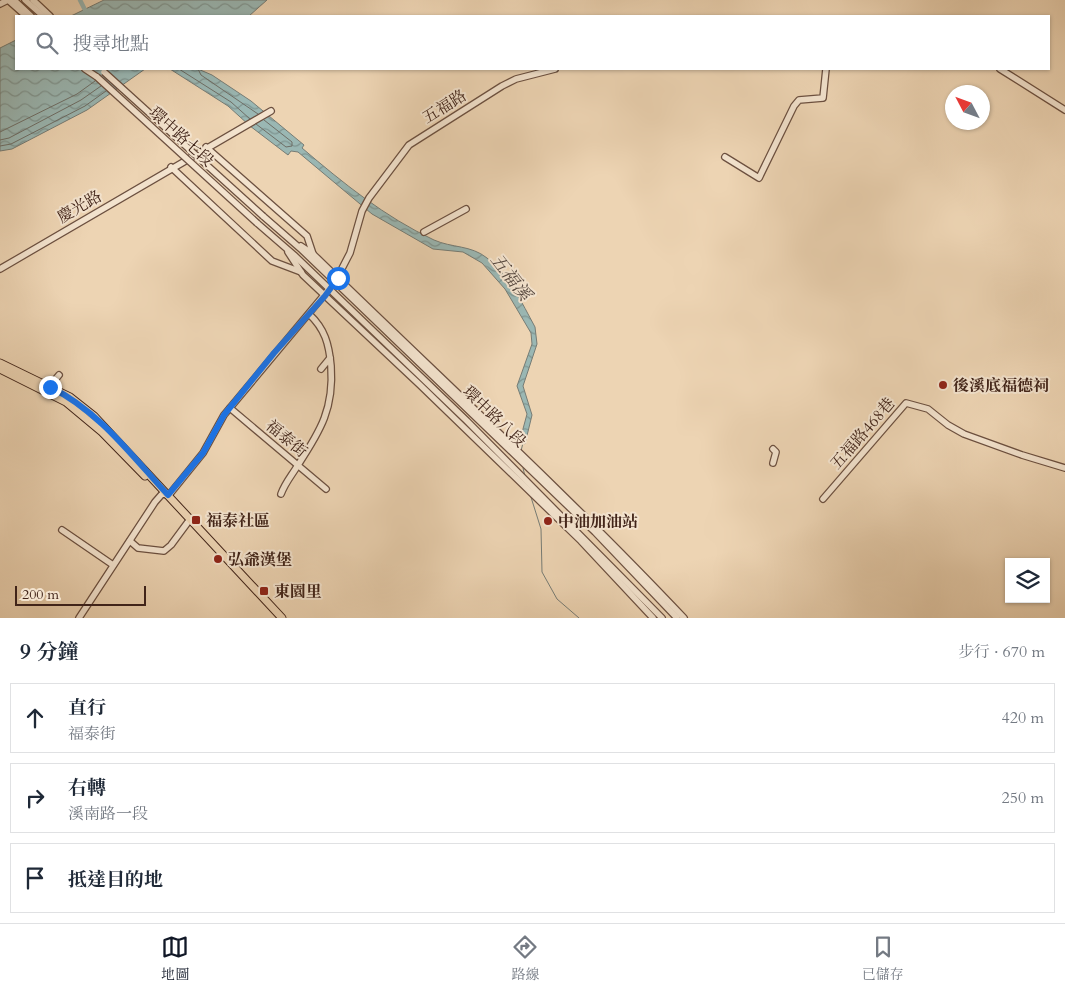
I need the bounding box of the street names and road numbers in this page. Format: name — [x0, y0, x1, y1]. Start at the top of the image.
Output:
street label: 五福路 — [418, 85, 471, 129]
street label: 環中路七段 — [144, 102, 218, 172]
street label: 慶光路 — [53, 185, 106, 228]
street label: 環中路八段 — [458, 381, 531, 452]
street label: 五福路468巷 — [825, 393, 900, 474]
street label: 福泰街 — [261, 415, 312, 463]

